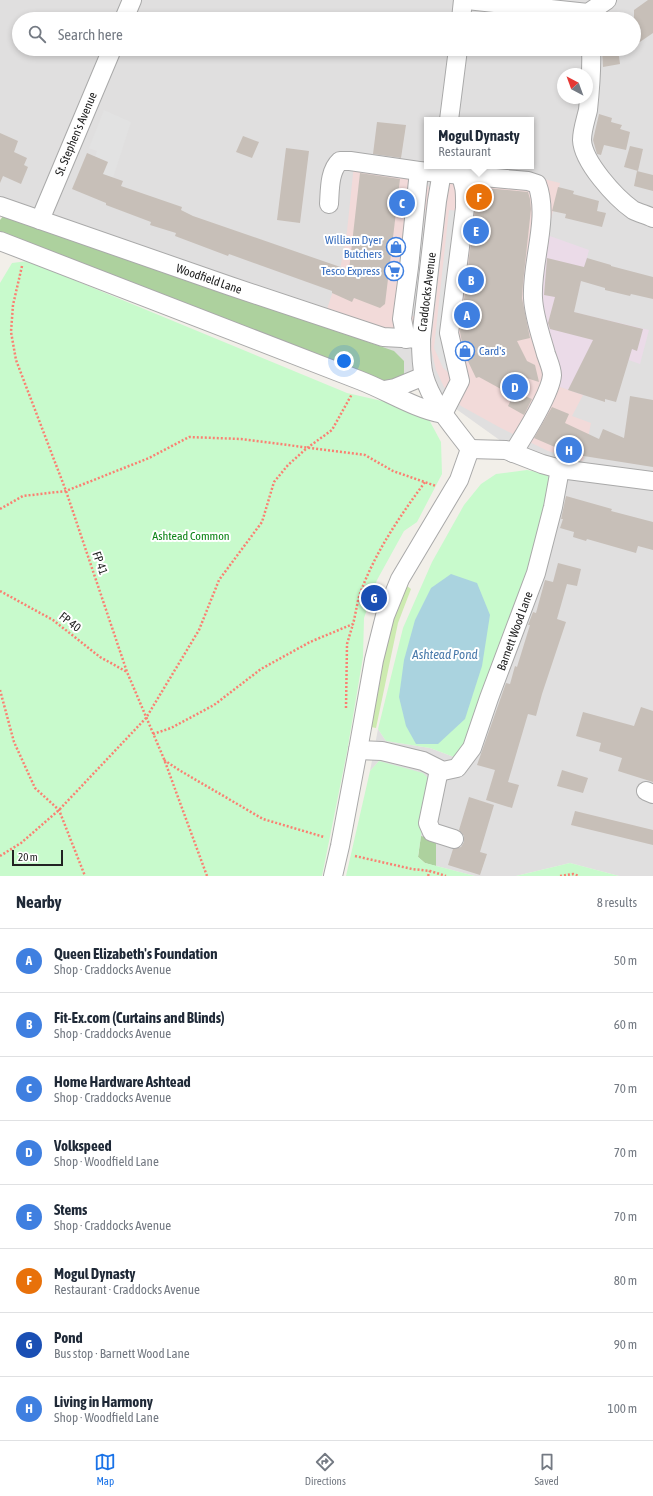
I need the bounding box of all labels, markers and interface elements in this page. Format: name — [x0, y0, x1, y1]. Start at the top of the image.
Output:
search box — [12, 12, 641, 56]
icon: search — [26, 23, 48, 45]
text: Search here — [58, 26, 123, 43]
north arrow — [557, 68, 593, 104]
street label: St. Stephen's Avenue — [52, 90, 100, 178]
popup — [424, 117, 534, 169]
text: Mogul Dynasty — [438, 127, 520, 144]
text: Restaurant — [438, 144, 491, 159]
pin: F — [466, 182, 492, 212]
pin: C — [389, 188, 415, 218]
pin: E — [463, 216, 489, 246]
place label: William Dyer Butchers — [325, 233, 382, 261]
shop icon: William Dyer Butchers — [385, 236, 407, 258]
street label: Craddocks Avenue — [415, 251, 439, 333]
supermarket icon: Tesco Express — [383, 260, 405, 282]
street label: Woodfield Lane — [174, 261, 244, 297]
place label: Tesco Express — [321, 264, 380, 278]
pin: B — [458, 265, 484, 295]
pin: A — [454, 300, 480, 330]
shop icon: Card's — [454, 340, 476, 362]
place label: Card's — [479, 344, 505, 358]
your location — [334, 351, 354, 371]
pin: D — [502, 372, 528, 402]
pin: H — [556, 435, 582, 465]
park label: Ashtead Common — [152, 529, 230, 543]
street label: FP 41 — [90, 550, 111, 577]
pin: G — [361, 583, 387, 613]
street label: Barnett Wood Lane — [494, 590, 536, 672]
street label: FP 40 — [56, 609, 84, 635]
water label: Ashtead Pond — [411, 647, 478, 662]
scale bar — [12, 848, 63, 867]
text: 20 m — [18, 851, 38, 863]
text: Nearby — [16, 892, 62, 912]
text: 8 results — [597, 895, 637, 910]
text: Queen Elizabeth's Foundation — [54, 945, 218, 962]
text: A — [26, 953, 32, 968]
text: 50 m — [614, 953, 637, 968]
text: Shop · Craddocks Avenue — [54, 962, 171, 977]
text: Fit-Ex.com (Curtains and Blinds) — [54, 1009, 225, 1026]
text: B — [26, 1017, 32, 1032]
text: 60 m — [614, 1017, 637, 1032]
text: Shop · Craddocks Avenue — [54, 1026, 171, 1041]
text: Home Hardware Ashtead — [54, 1073, 191, 1090]
text: C — [26, 1081, 32, 1096]
text: 70 m — [614, 1081, 637, 1096]
text: Shop · Craddocks Avenue — [54, 1090, 171, 1105]
text: Volkspeed — [54, 1137, 112, 1154]
text: D — [25, 1145, 33, 1160]
text: 70 m — [614, 1145, 637, 1160]
text: Shop · Woodfield Lane — [54, 1154, 159, 1169]
text: Stems — [54, 1201, 87, 1218]
text: E — [26, 1209, 32, 1224]
text: 70 m — [614, 1209, 637, 1224]
text: Shop · Craddocks Avenue — [54, 1218, 171, 1233]
text: Mogul Dynasty — [54, 1265, 135, 1282]
text: F — [26, 1273, 32, 1288]
text: 80 m — [614, 1273, 637, 1288]
text: Restaurant · Craddocks Avenue — [54, 1282, 200, 1297]
text: Pond — [54, 1329, 83, 1346]
text: G — [26, 1337, 32, 1352]
text: 90 m — [614, 1337, 637, 1352]
text: Bus stop · Barnett Wood Lane — [54, 1346, 190, 1361]
text: Living in Harmony — [54, 1393, 153, 1410]
text: H — [25, 1401, 33, 1416]
text: 100 m — [608, 1401, 637, 1416]
text: Shop · Woodfield Lane — [54, 1410, 159, 1425]
tab: Map — [94, 1451, 116, 1487]
tab: Directions — [305, 1451, 346, 1487]
tab: Saved — [534, 1451, 559, 1487]

